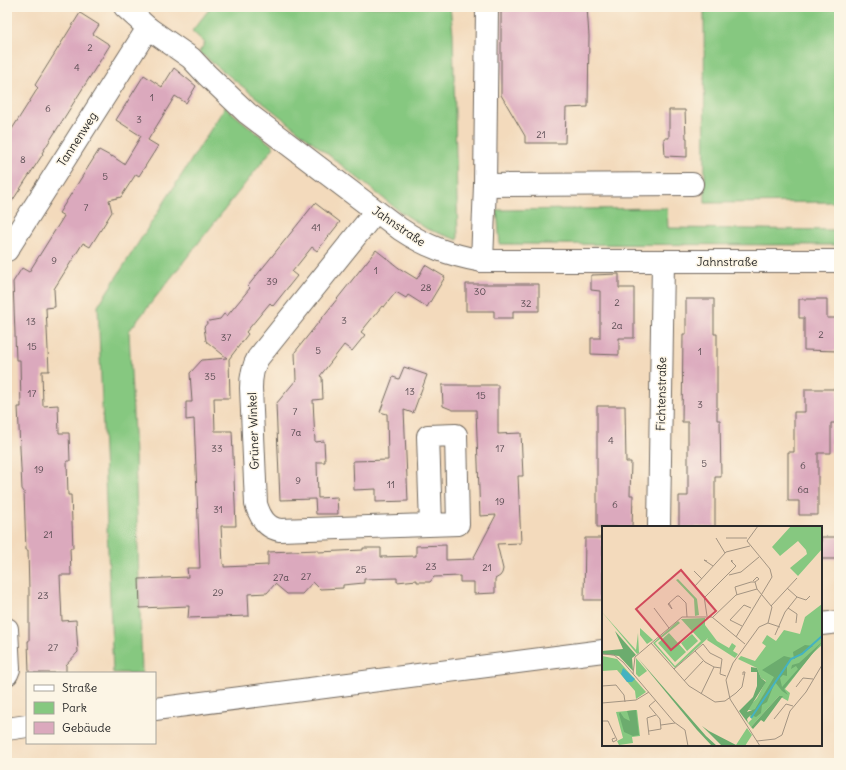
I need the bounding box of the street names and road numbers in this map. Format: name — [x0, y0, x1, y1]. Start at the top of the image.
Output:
street label: Tannenweg — [54, 109, 100, 169]
street label: Jahnstraße — [370, 203, 428, 249]
street label: Jahnstraße — [697, 254, 757, 269]
street label: Fichtenstraße — [653, 357, 669, 431]
street label: Grüner Winkel — [244, 392, 262, 470]

